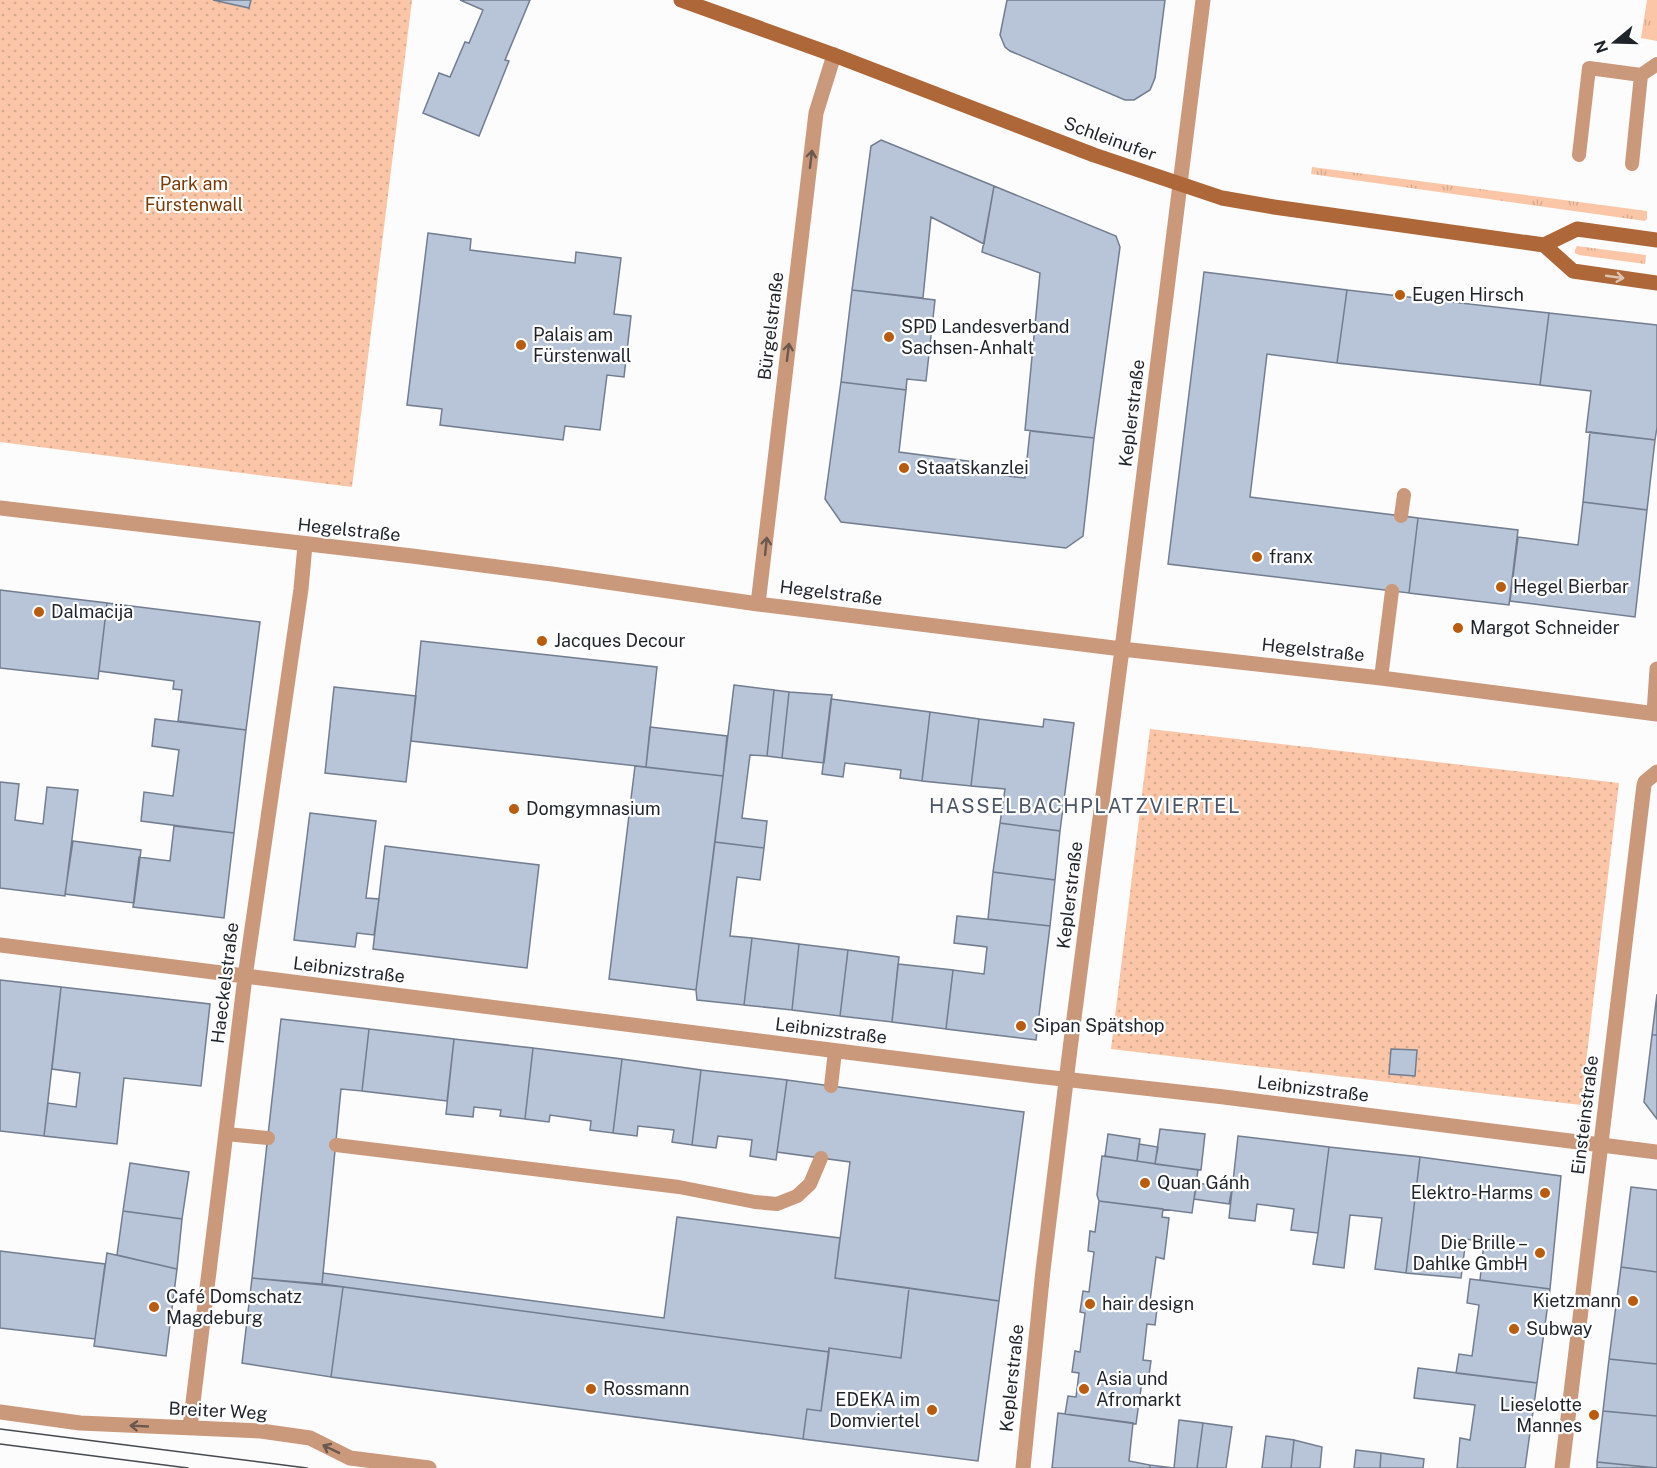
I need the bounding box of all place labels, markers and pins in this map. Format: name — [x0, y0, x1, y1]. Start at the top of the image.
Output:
place label: Eugen Hirsch — [1412, 284, 1524, 305]
marker: Eugen Hirsch — [1393, 288, 1407, 302]
place label: SPD Landesverband Sachsen-Anhalt — [901, 316, 1070, 358]
place label: Palais am Fürstenwall — [533, 324, 631, 366]
marker: SPD Landesverband Sachsen-Anhalt — [882, 330, 896, 344]
marker: Palais am Fürstenwall — [514, 338, 528, 352]
place label: Staatskanzlei — [916, 457, 1029, 478]
marker: Staatskanzlei — [897, 461, 911, 475]
place label: franx — [1269, 546, 1313, 567]
marker: franx — [1250, 550, 1264, 564]
place label: Hegel Bierbar — [1513, 576, 1629, 597]
marker: Hegel Bierbar — [1494, 580, 1508, 594]
place label: Dalmacija — [51, 601, 133, 622]
marker: Dalmacija — [32, 605, 46, 619]
place label: Margot Schneider — [1470, 617, 1620, 638]
marker: Margot Schneider — [1451, 621, 1465, 635]
place label: Jacques Decour — [554, 630, 686, 651]
marker: Jacques Decour — [535, 634, 549, 648]
place label: Domgymnasium — [526, 798, 661, 819]
marker: Domgymnasium — [507, 802, 521, 816]
place label: Sipan Spätshop — [1033, 1015, 1165, 1036]
marker: Sipan Spätshop — [1014, 1019, 1028, 1033]
place label: Quan Gánh — [1157, 1172, 1250, 1193]
marker: Quan Gánh — [1138, 1176, 1152, 1190]
place label: Elektro-Harms — [1411, 1182, 1533, 1203]
marker: Elektro-Harms — [1538, 1186, 1552, 1200]
place label: Die Brille – Dahlke GmbH — [1413, 1232, 1528, 1274]
marker: Die Brille – Dahlke GmbH — [1533, 1246, 1547, 1260]
place label: Café Domschatz Magdeburg — [166, 1286, 302, 1328]
place label: Kietzmann — [1533, 1290, 1621, 1311]
place label: hair design — [1102, 1293, 1194, 1314]
marker: Kietzmann — [1626, 1294, 1640, 1308]
marker: hair design — [1083, 1297, 1097, 1311]
marker: Café Domschatz Magdeburg — [147, 1300, 161, 1314]
place label: Subway — [1526, 1318, 1593, 1339]
marker: Subway — [1507, 1322, 1521, 1336]
place label: Asia und Afromarkt — [1096, 1368, 1181, 1410]
place label: Rossmann — [603, 1378, 689, 1399]
marker: Rossmann — [584, 1382, 598, 1396]
marker: Asia und Afromarkt — [1077, 1382, 1091, 1396]
place label: EDEKA im Domviertel — [829, 1389, 920, 1431]
place label: Lieselotte Mannes — [1500, 1394, 1582, 1436]
marker: EDEKA im Domviertel — [925, 1403, 939, 1417]
marker: Lieselotte Mannes — [1587, 1408, 1601, 1422]

